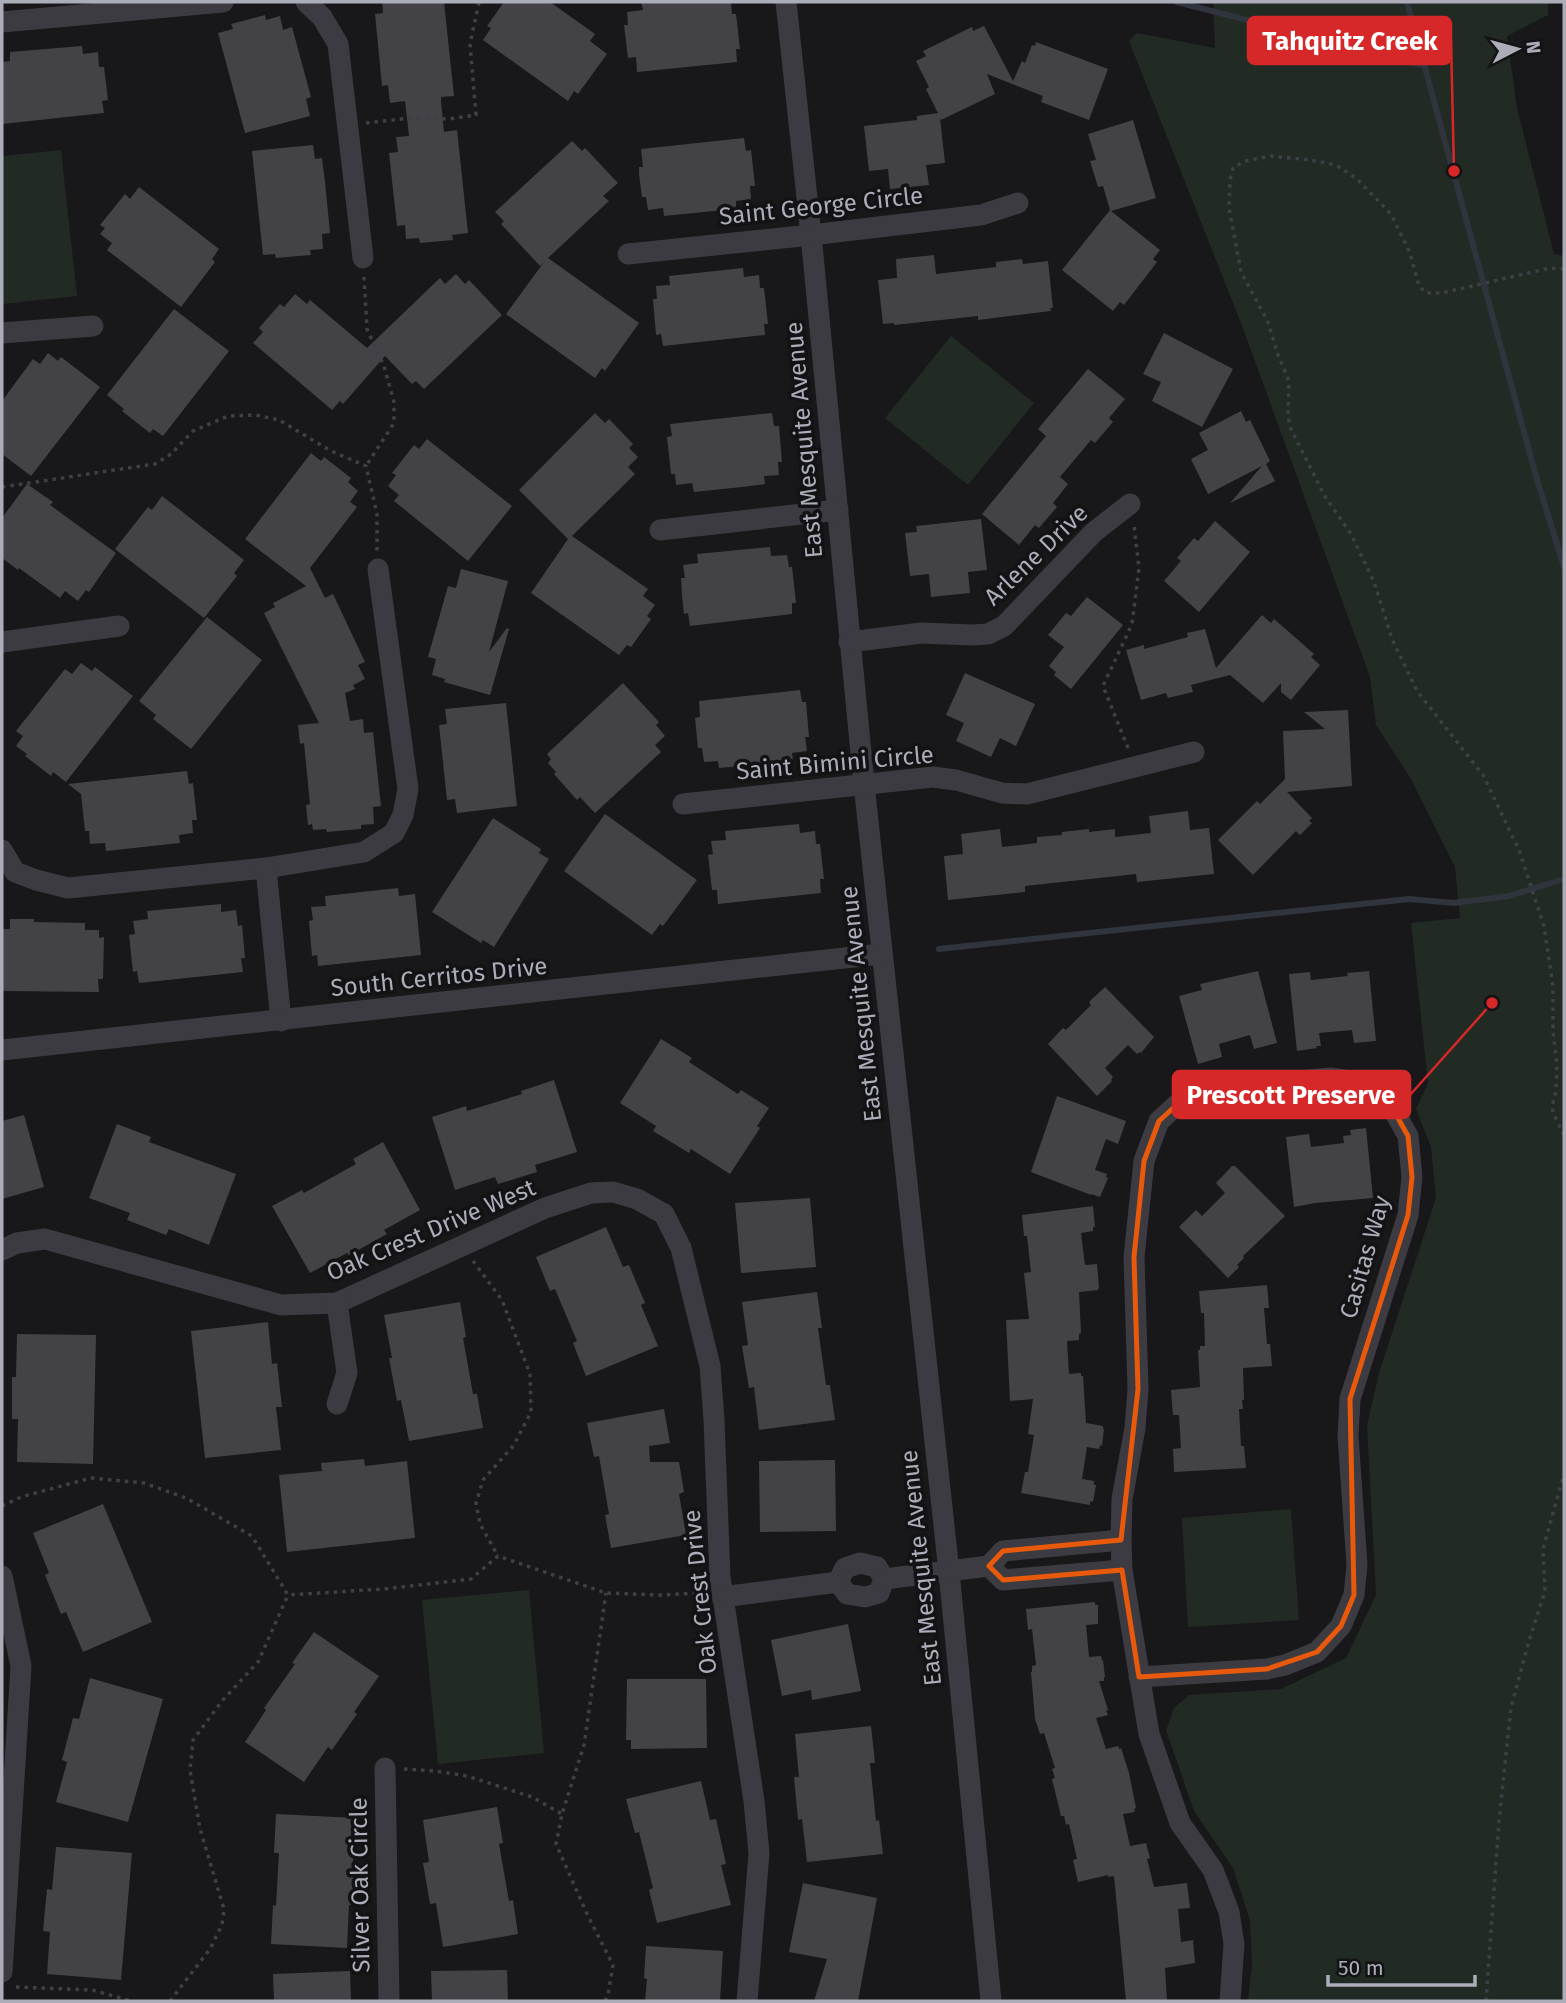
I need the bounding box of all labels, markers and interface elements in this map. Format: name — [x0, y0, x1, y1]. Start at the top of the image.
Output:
north arrow — [1482, 14, 1552, 84]
callout: Tahquitz Creek — [1248, 17, 1451, 64]
text: Tahquitz Creek — [1262, 26, 1438, 57]
text: N — [1521, 40, 1546, 55]
street label: Saint George Circle — [718, 181, 924, 231]
street label: East Mesquite Avenue — [780, 321, 828, 559]
street label: Arlene Drive — [979, 499, 1093, 611]
street label: Saint Bimini Circle — [735, 740, 935, 786]
street label: East Mesquite Avenue — [835, 885, 887, 1123]
street label: South Cerritos Drive — [329, 952, 549, 1002]
callout: Prescott Preserve — [1173, 1071, 1410, 1118]
text: Prescott Preserve — [1187, 1080, 1395, 1111]
street label: Oak Crest Drive West — [322, 1173, 540, 1287]
street label: Casitas Way — [1334, 1192, 1396, 1322]
street label: East Mesquite Avenue — [895, 1449, 947, 1687]
street label: Oak Crest Drive — [677, 1508, 723, 1676]
street label: Silver Oak Circle — [344, 1797, 376, 1973]
scale bar — [1328, 1944, 1475, 1988]
text: 50 m — [1338, 1955, 1384, 1981]

